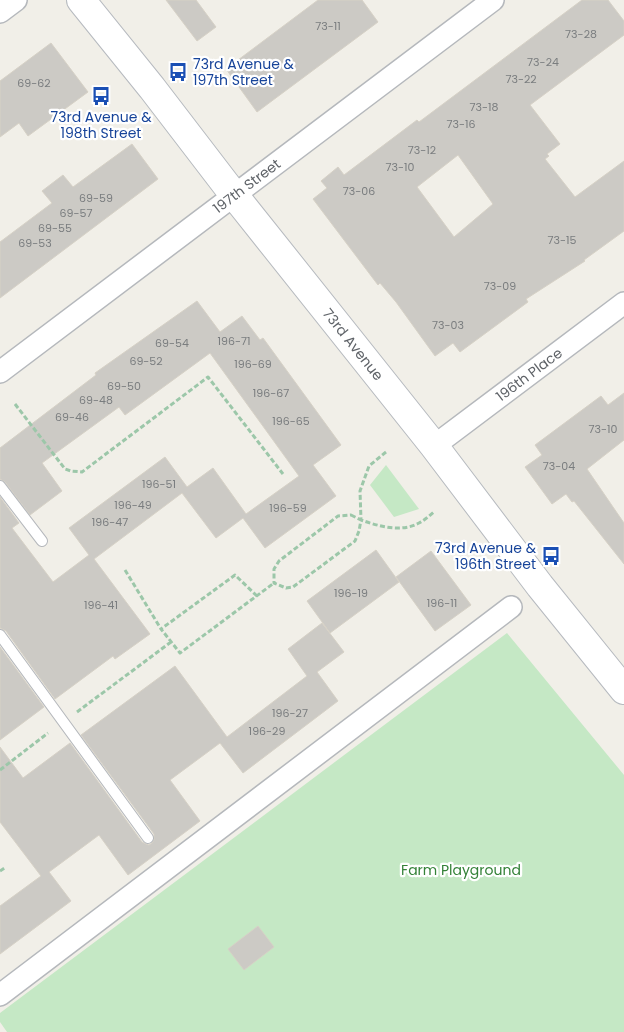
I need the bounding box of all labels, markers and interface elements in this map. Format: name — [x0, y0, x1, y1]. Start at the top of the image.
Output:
house number: 73-11 — [315, 18, 341, 34]
house number: 73-28 — [565, 26, 597, 42]
place label: 73rd Avenue & 197th Street — [193, 54, 295, 90]
house number: 73-24 — [527, 54, 559, 70]
bus stop icon: 73rd Avenue & 197th Street — [167, 61, 189, 83]
house number: 73-22 — [505, 71, 537, 87]
house number: 69-62 — [17, 75, 51, 91]
bus stop icon: 73rd Avenue & 198th Street — [90, 85, 112, 107]
house number: 73-18 — [469, 99, 499, 115]
place label: 73rd Avenue & 198th Street — [51, 107, 152, 143]
house number: 73-16 — [446, 116, 476, 132]
house number: 73-12 — [408, 142, 436, 158]
street label: 197th Street — [209, 154, 285, 218]
house number: 73-10 — [386, 159, 415, 175]
house number: 73-06 — [343, 183, 375, 199]
house number: 69-59 — [79, 190, 113, 206]
house number: 69-57 — [60, 205, 92, 221]
house number: 69-55 — [38, 220, 72, 236]
house number: 73-15 — [548, 232, 577, 248]
house number: 69-53 — [18, 235, 52, 251]
house number: 73-09 — [484, 278, 516, 294]
street label: 73rd Avenue — [318, 304, 388, 385]
house number: 73-03 — [432, 317, 464, 333]
house number: 196-71 — [217, 333, 251, 349]
house number: 69-54 — [155, 335, 189, 351]
street label: 196th Place — [492, 343, 567, 406]
house number: 69-52 — [129, 353, 163, 369]
house number: 196-69 — [234, 356, 272, 372]
house number: 69-50 — [107, 378, 141, 394]
house number: 196-67 — [253, 385, 289, 401]
house number: 69-48 — [79, 392, 113, 408]
house number: 69-46 — [55, 409, 89, 425]
house number: 196-65 — [272, 413, 310, 429]
house number: 73-10 — [589, 421, 618, 437]
house number: 73-04 — [543, 458, 575, 474]
house number: 196-51 — [142, 476, 176, 492]
house number: 196-49 — [114, 497, 152, 513]
house number: 196-59 — [269, 500, 307, 516]
house number: 196-47 — [92, 514, 128, 530]
place label: 73rd Avenue & 196th Street — [435, 538, 537, 574]
bus stop icon: 73rd Avenue & 196th Street — [540, 545, 562, 567]
house number: 196-19 — [334, 585, 368, 601]
house number: 196-11 — [427, 595, 457, 611]
house number: 196-41 — [84, 597, 118, 613]
house number: 196-27 — [272, 705, 308, 721]
house number: 196-29 — [249, 723, 285, 739]
park label: Farm Playground — [401, 860, 521, 880]

